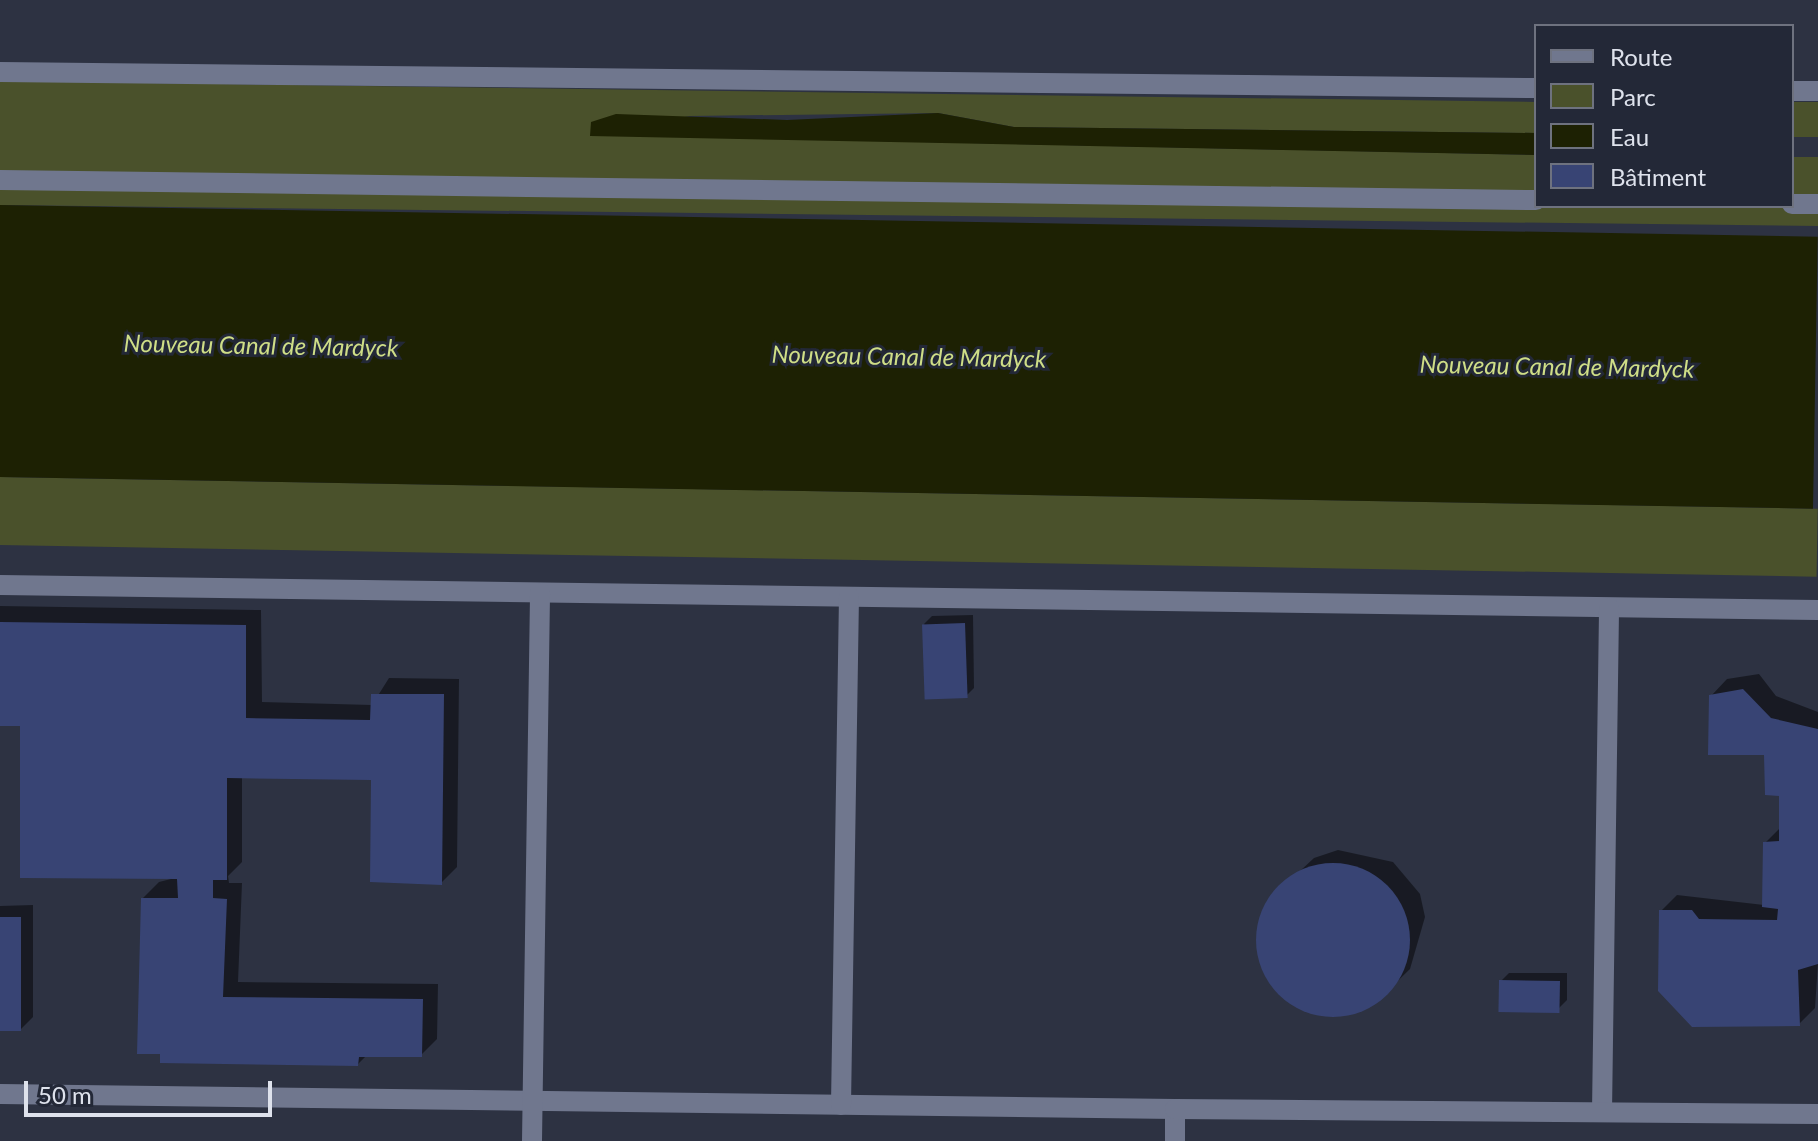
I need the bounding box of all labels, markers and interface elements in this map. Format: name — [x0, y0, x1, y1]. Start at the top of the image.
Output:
legend — [1534, 24, 1794, 208]
text: Route — [1610, 42, 1672, 71]
text: Parc — [1610, 82, 1656, 111]
text: Eau — [1610, 122, 1649, 151]
text: Bâtiment — [1610, 162, 1706, 191]
water label: Nouveau Canal de Mardyck — [124, 328, 398, 362]
water label: Nouveau Canal de Mardyck — [772, 339, 1046, 373]
water label: Nouveau Canal de Mardyck — [1420, 349, 1694, 383]
scale bar — [28, 1065, 276, 1115]
text: 50 m — [38, 1080, 92, 1109]

